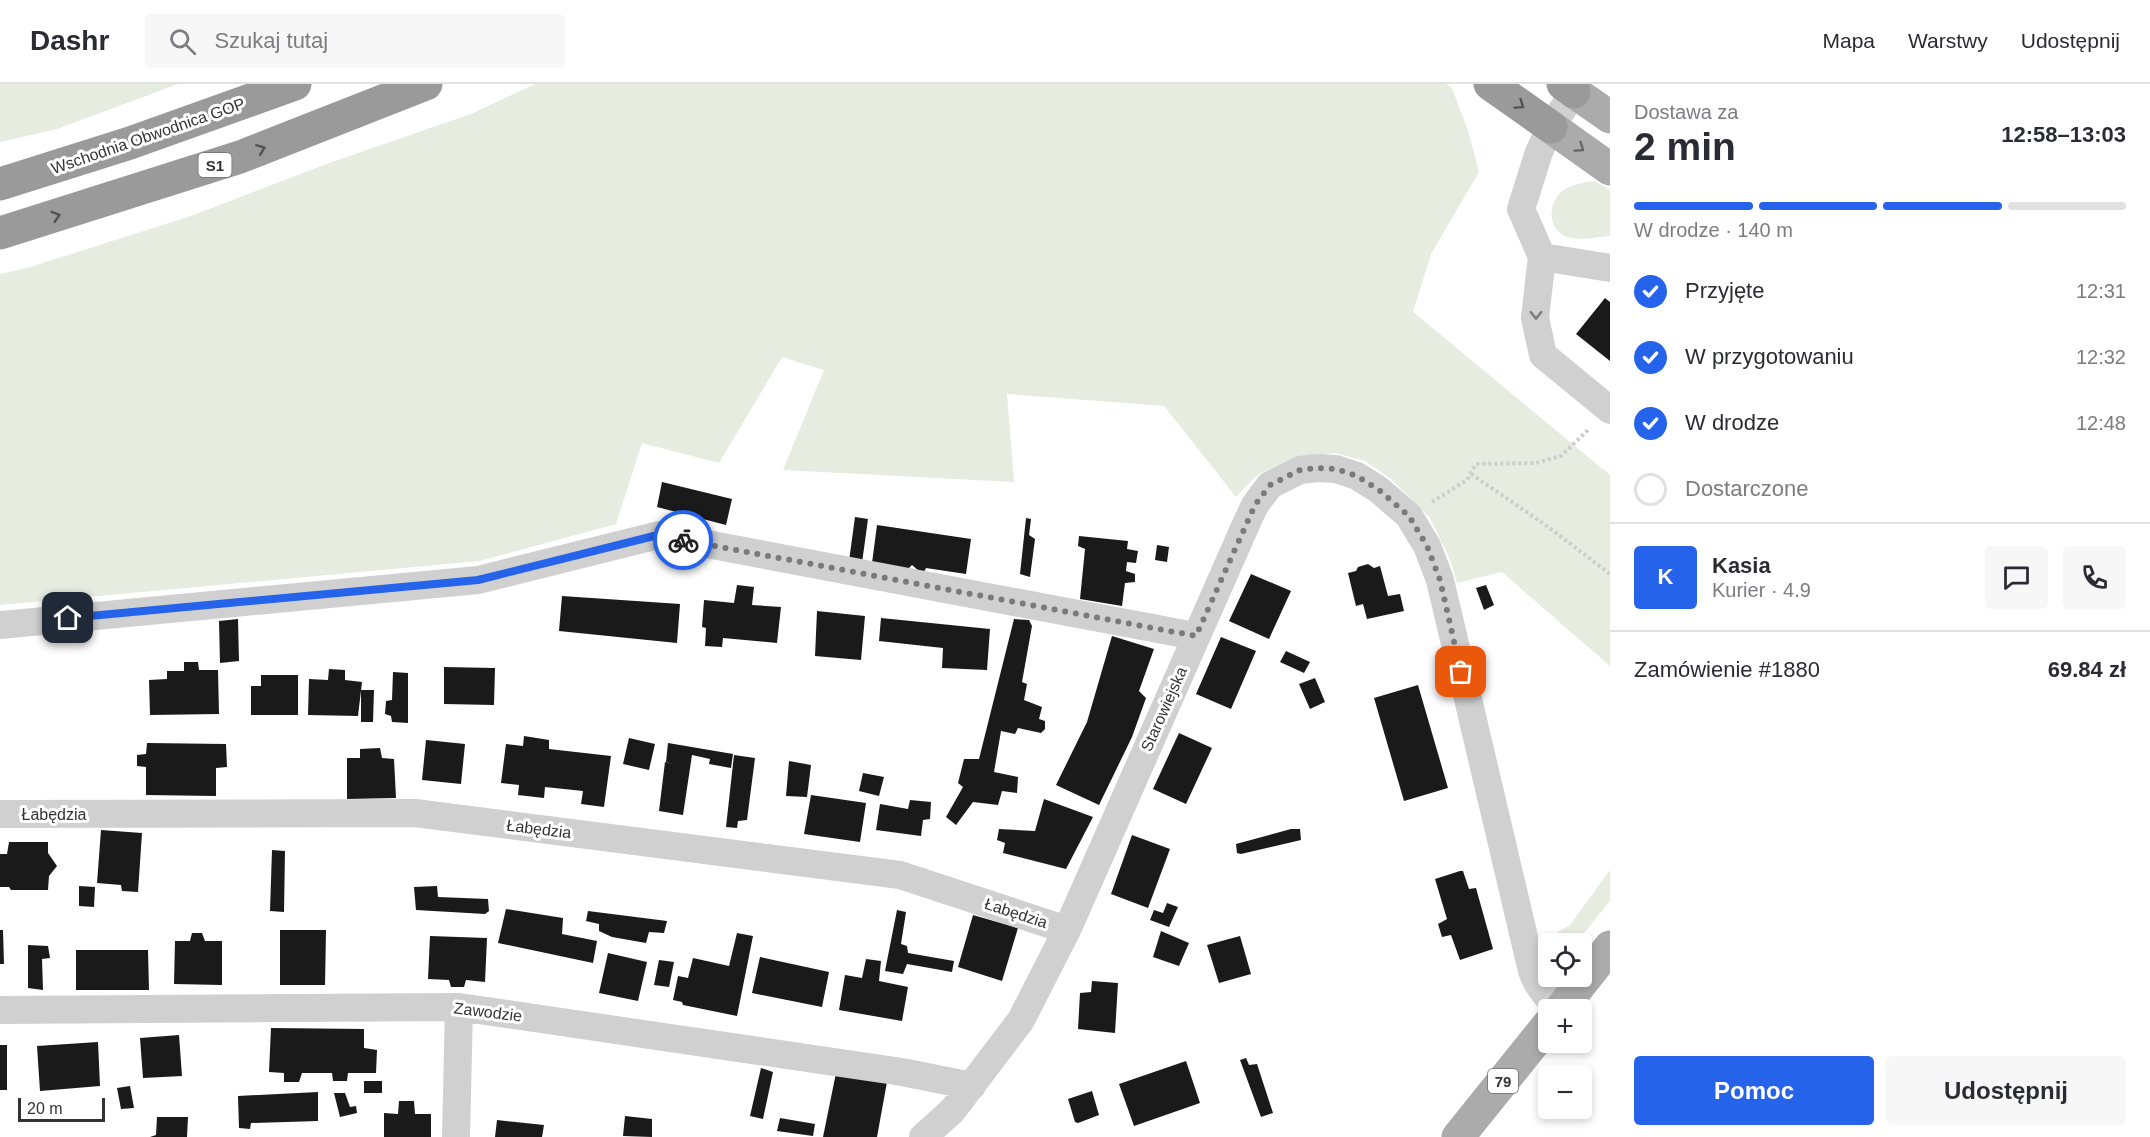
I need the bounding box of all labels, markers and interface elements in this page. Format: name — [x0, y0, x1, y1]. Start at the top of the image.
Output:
search box — [145, 14, 565, 68]
text: Dashr — [30, 25, 109, 56]
icon: search — [166, 25, 199, 58]
text: Szukaj tutaj — [214, 28, 328, 53]
text: Mapa — [1823, 29, 1875, 52]
text: Warstwy — [1908, 29, 1988, 52]
text: Udostępnij — [2021, 29, 2120, 52]
street label: Wschodnia Obwodnica GOP — [49, 95, 247, 177]
one-way arrow — [1514, 98, 1525, 109]
text: Dostawa za — [1634, 101, 1739, 123]
text: 12:58–13:03 — [2001, 122, 2126, 147]
text: 2 min — [1634, 125, 1736, 168]
one-way arrow — [1574, 141, 1585, 152]
one-way arrow — [255, 143, 266, 156]
road number: S1 — [198, 153, 232, 177]
one-way arrow — [50, 211, 61, 223]
text: W drodze · 140 m — [1634, 219, 1793, 241]
icon: check — [1634, 275, 1667, 308]
text: Przyjęte — [1685, 278, 1764, 303]
text: 12:31 — [2076, 280, 2126, 302]
one-way arrow — [1530, 311, 1543, 320]
icon: check — [1634, 341, 1667, 374]
text: W przygotowaniu — [1685, 344, 1854, 369]
text: 12:32 — [2076, 346, 2126, 368]
icon: check — [1634, 407, 1667, 440]
text: W drodze — [1685, 410, 1779, 435]
text: 12:48 — [2076, 412, 2126, 434]
text: Dostarczone — [1685, 476, 1809, 501]
courier — [653, 510, 713, 570]
icon: bike — [667, 524, 700, 557]
button: chat — [1985, 546, 2048, 609]
button: phone — [2063, 546, 2126, 609]
text: Kasia — [1712, 553, 1771, 578]
text: K — [1658, 564, 1673, 589]
text: Kurier · 4.9 — [1712, 579, 1811, 601]
pin — [42, 592, 93, 643]
icon: home — [51, 601, 84, 634]
pin — [1435, 646, 1486, 697]
icon: bag — [1444, 655, 1477, 688]
text: Zamówienie #1880 — [1634, 657, 1820, 682]
text: 69.84 zł — [2048, 657, 2126, 682]
street label: Starowiejska — [1138, 664, 1190, 754]
street label: Łabędzia — [22, 806, 87, 823]
street label: Łabędzia — [506, 817, 572, 841]
street label: Łabędzia — [982, 895, 1050, 931]
map controls — [1538, 933, 1592, 1119]
button: locate — [1538, 933, 1592, 987]
street label: Zawodzie — [453, 999, 523, 1025]
button: + — [1538, 999, 1592, 1053]
button: Pomoc — [1634, 1056, 1874, 1125]
button: Udostępnij — [1886, 1056, 2126, 1125]
button: − — [1538, 1065, 1592, 1119]
road number: 79 — [1488, 1069, 1518, 1093]
scale bar — [18, 1095, 105, 1122]
text: 20 m — [27, 1100, 63, 1117]

